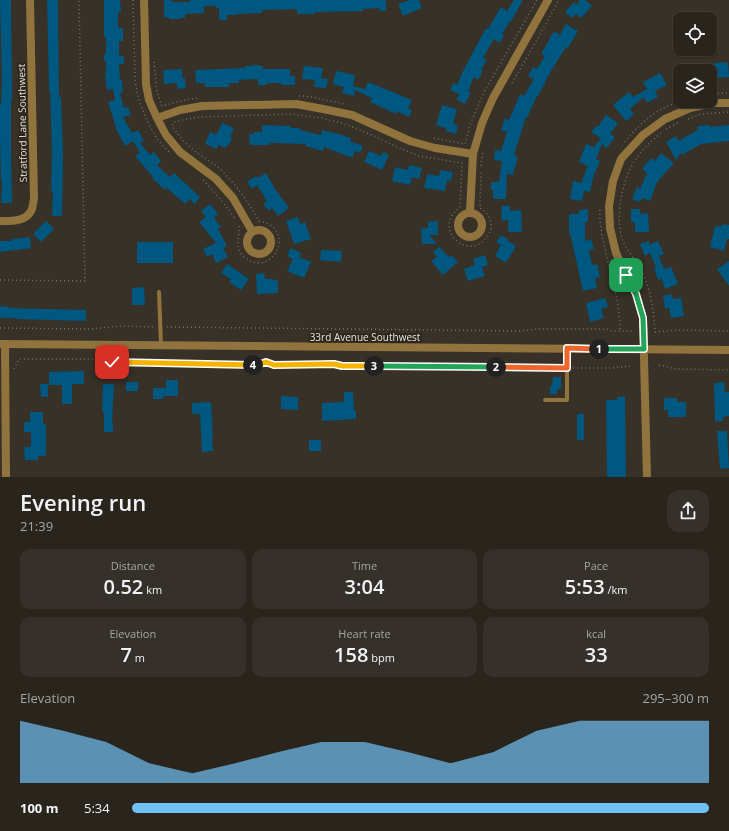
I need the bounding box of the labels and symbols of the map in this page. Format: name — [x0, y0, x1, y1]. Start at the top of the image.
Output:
street label: Stratford Lane Southwest — [14, 63, 30, 182]
pin — [609, 258, 643, 292]
street label: 33rd Avenue Southwest — [310, 330, 421, 344]
pin: 1 — [589, 339, 609, 359]
pin — [95, 345, 129, 379]
pin: 4 — [243, 355, 263, 375]
pin: 3 — [364, 356, 384, 376]
pin: 2 — [486, 357, 506, 377]

